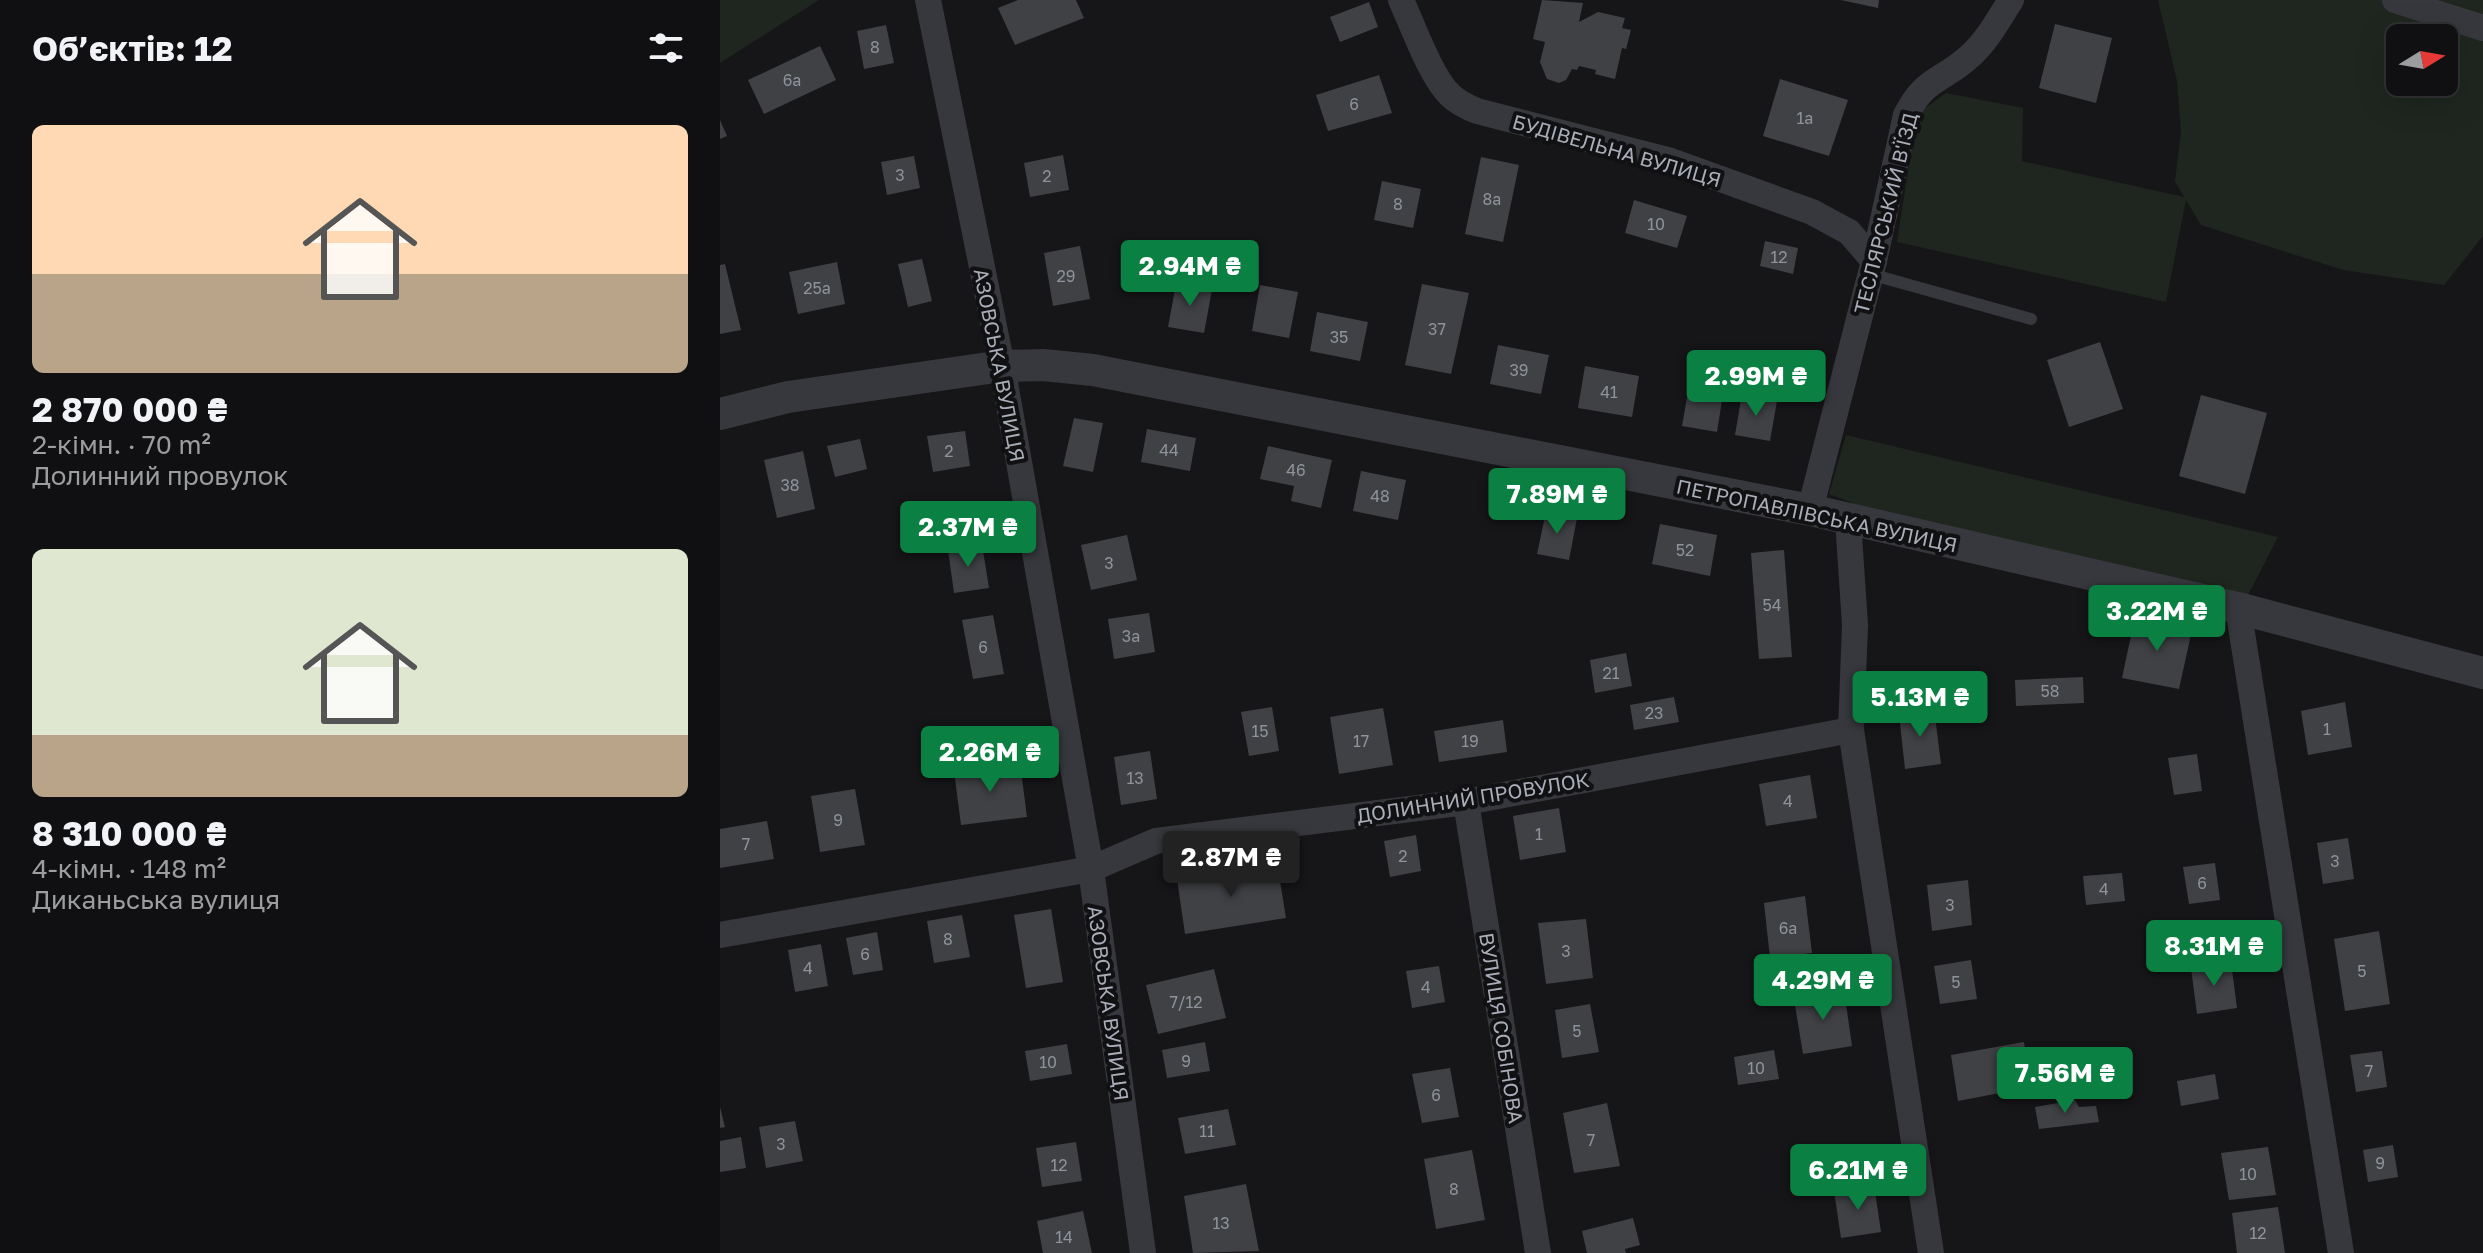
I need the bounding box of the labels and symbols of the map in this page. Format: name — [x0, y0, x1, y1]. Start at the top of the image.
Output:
north arrow — [2386, 24, 2458, 96]
house number: 8 — [870, 37, 880, 57]
house number: 6а — [783, 70, 801, 90]
house number: 6 — [1349, 94, 1359, 114]
house number: 1а — [1797, 108, 1813, 128]
street label: БУДІВЕЛЬНА ВУЛИЦЯ — [1510, 109, 1724, 191]
street label: ТЕСЛЯРСЬКИЙ В'ЇЗД — [1848, 110, 1922, 316]
house number: 3 — [895, 165, 905, 185]
house number: 2 — [1042, 166, 1052, 186]
house number: 8а — [1483, 189, 1501, 209]
house number: 8 — [1393, 194, 1403, 214]
house number: 10 — [1647, 214, 1665, 234]
pin: 2.94M ₴ — [1116, 240, 1264, 308]
house number: 12 — [1770, 247, 1788, 267]
street label: АЗОВСЬКА ВУЛИЦЯ — [969, 266, 1031, 464]
house number: 29 — [1057, 266, 1075, 286]
house number: 25а — [803, 278, 831, 298]
house number: 37 — [1428, 319, 1446, 339]
house number: 35 — [1330, 327, 1348, 347]
pin: 2.99M ₴ — [1682, 350, 1830, 418]
house number: 39 — [1509, 360, 1529, 380]
house number: 41 — [1600, 382, 1618, 402]
house number: 44 — [1159, 440, 1179, 460]
house number: 2 — [944, 441, 954, 461]
house number: 46 — [1286, 460, 1306, 480]
pin: 7.89M ₴ — [1483, 468, 1631, 536]
street label: ПЕТРОПАВЛІВСЬКА ВУЛИЦЯ — [1674, 474, 1960, 556]
house number: 38 — [780, 475, 800, 495]
house number: 48 — [1370, 486, 1390, 506]
pin: 2.37M ₴ — [894, 501, 1042, 569]
house number: 52 — [1676, 540, 1694, 560]
house number: 3 — [1104, 553, 1114, 573]
pin: 3.22M ₴ — [2083, 585, 2231, 653]
house number: 54 — [1762, 595, 1782, 615]
house number: 3а — [1122, 626, 1140, 646]
house number: 6 — [978, 637, 988, 657]
house number: 21 — [1602, 663, 1620, 683]
pin: 5.13M ₴ — [1846, 671, 1994, 739]
house number: 58 — [2040, 681, 2060, 701]
house number: 23 — [1645, 703, 1663, 723]
house number: 1 — [2323, 719, 2331, 739]
house number: 15 — [1251, 721, 1269, 741]
pin: 2.26M ₴ — [916, 726, 1064, 794]
house number: 17 — [1353, 731, 1369, 751]
house number: 19 — [1461, 731, 1479, 751]
street label: ДОЛИННИЙ ПРОВУЛОК — [1355, 767, 1591, 827]
house number: 13 — [1126, 768, 1144, 788]
house number: 4 — [1783, 791, 1793, 811]
house number: 9 — [833, 810, 843, 830]
house number: 1 — [1535, 824, 1543, 844]
pin: 2.87M ₴ — [1157, 831, 1305, 899]
house number: 7 — [742, 834, 750, 854]
house number: 2 — [1398, 846, 1408, 866]
house number: 3 — [2330, 851, 2340, 871]
house number: 6 — [2197, 873, 2207, 893]
house number: 4 — [2099, 879, 2109, 899]
house number: 3 — [1945, 895, 1955, 915]
street label: АЗОВСЬКА ВУЛИЦЯ — [1083, 904, 1135, 1102]
house number: 6а — [1779, 918, 1797, 938]
pin: 8.31M ₴ — [2140, 920, 2288, 988]
house number: 8 — [943, 929, 953, 949]
street label: ВУЛИЦЯ СОБІНОВА — [1475, 931, 1529, 1125]
house number: 3 — [1561, 941, 1571, 961]
house number: 6 — [860, 944, 870, 964]
pin: 4.29M ₴ — [1749, 954, 1897, 1022]
house number: 4 — [803, 958, 813, 978]
house number: 5 — [2357, 961, 2367, 981]
house number: 5 — [1951, 972, 1961, 992]
house number: 4 — [1421, 977, 1431, 997]
house number: 7/12 — [1169, 992, 1203, 1012]
house number: 5 — [1572, 1021, 1582, 1041]
pin: 7.56M ₴ — [1991, 1047, 2139, 1115]
house number: 9 — [1181, 1051, 1191, 1071]
house number: 10 — [1039, 1052, 1057, 1072]
house number: 10 — [1747, 1058, 1765, 1078]
house number: 7 — [2365, 1061, 2373, 1081]
house number: 6 — [1431, 1085, 1441, 1105]
house number: 11 — [1199, 1121, 1215, 1141]
house number: 7 — [1587, 1130, 1595, 1150]
house number: 3 — [776, 1134, 786, 1154]
pin: 6.21M ₴ — [1784, 1144, 1932, 1212]
house number: 9 — [2375, 1153, 2385, 1173]
house number: 12 — [1050, 1155, 1068, 1175]
house number: 10 — [2239, 1164, 2257, 1184]
house number: 8 — [1449, 1179, 1459, 1199]
house number: 13 — [1212, 1213, 1230, 1233]
house number: 12 — [2249, 1223, 2267, 1243]
house number: 14 — [1055, 1227, 1073, 1247]

